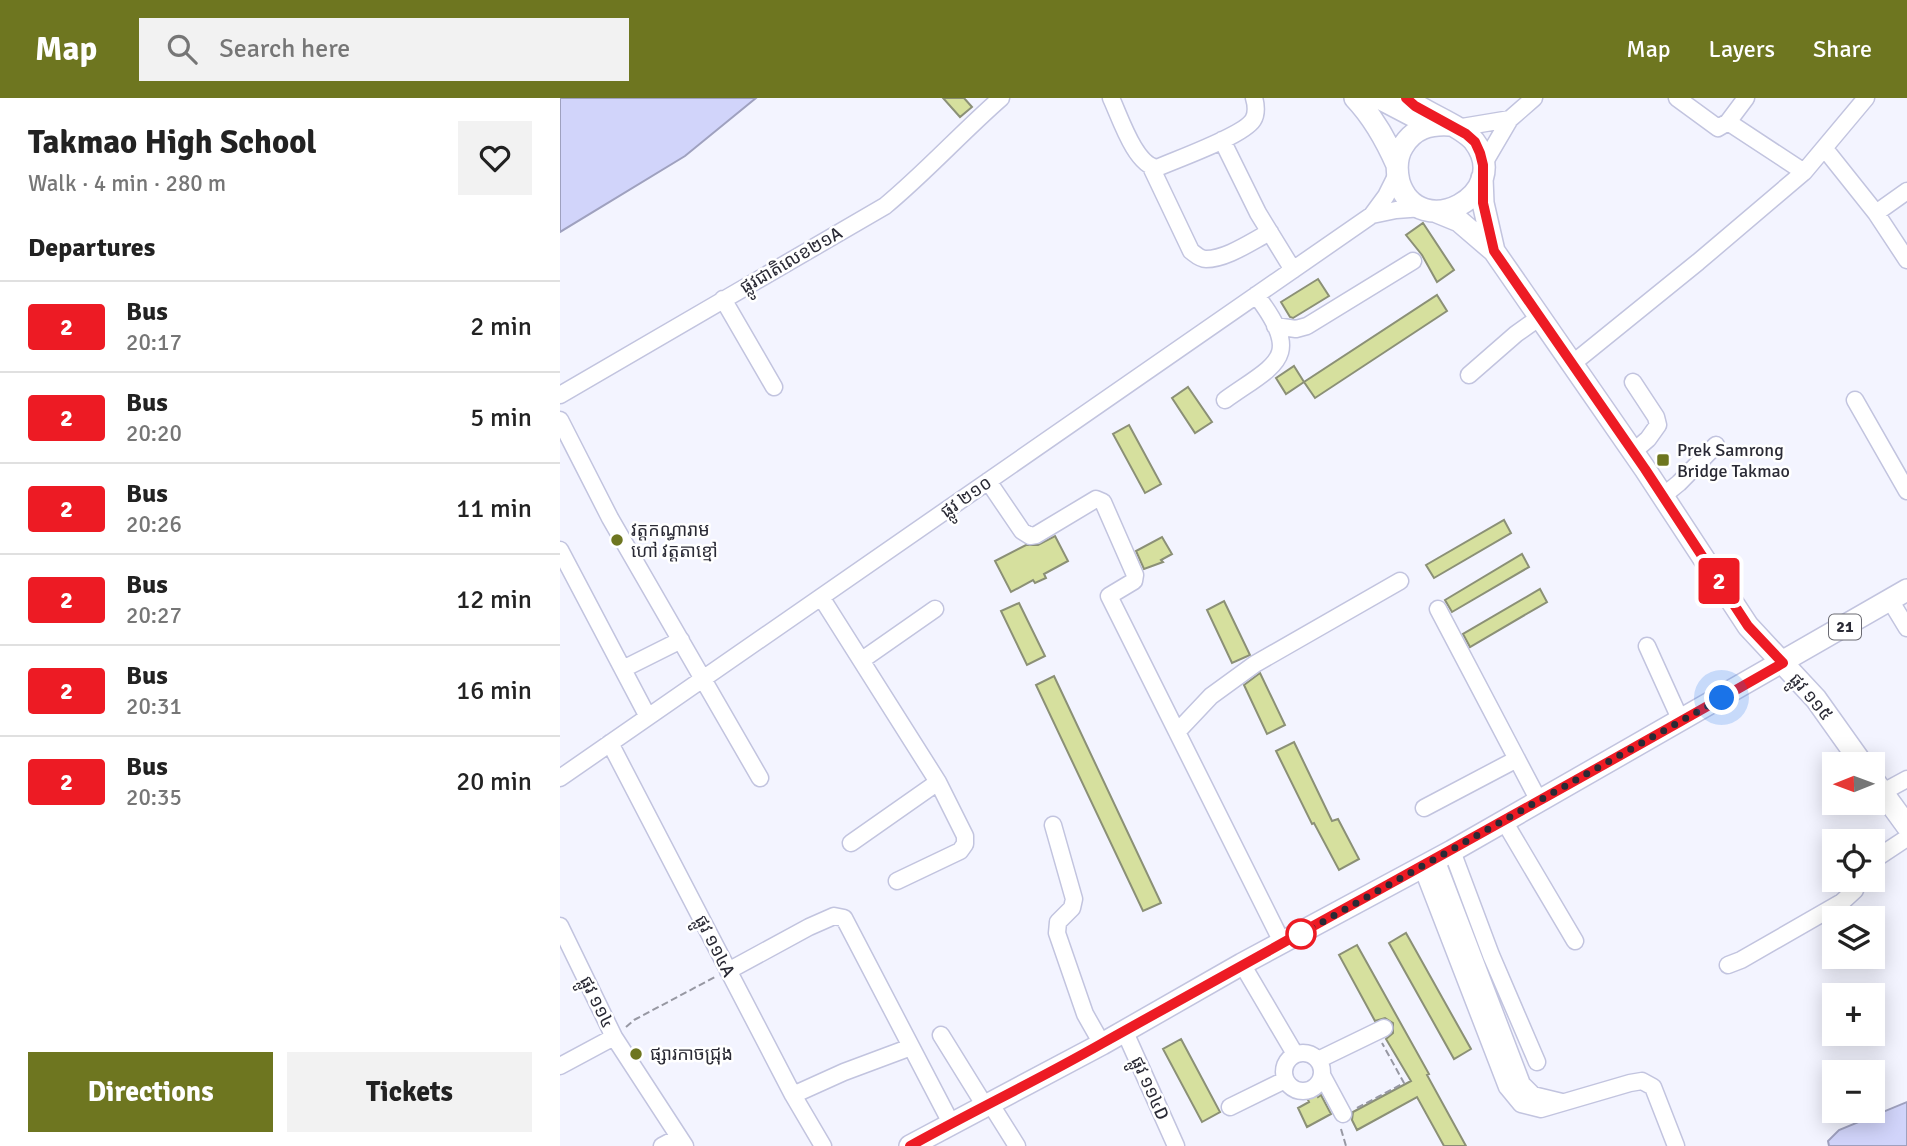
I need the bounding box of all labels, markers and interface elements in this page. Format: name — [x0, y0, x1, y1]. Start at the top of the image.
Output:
search box — [139, 18, 629, 81]
text: Map — [35, 29, 97, 70]
icon: search — [163, 30, 201, 68]
text: Search here — [219, 33, 350, 65]
text: Map — [1626, 34, 1671, 64]
text: Layers — [1709, 34, 1775, 64]
text: Share — [1813, 34, 1872, 64]
button: heart — [458, 121, 532, 195]
text: Takmao High School — [28, 122, 317, 163]
text: Walk · 4 min · 280 m — [28, 169, 226, 198]
street label: ផ្លូវជាតិលេខ២១A — [736, 222, 849, 303]
text: Departures — [28, 232, 155, 264]
text: Bus — [126, 296, 168, 328]
text: 2 min — [470, 311, 532, 343]
text: 2 — [60, 312, 73, 342]
text: 20:17 — [126, 328, 182, 357]
text: Bus — [126, 387, 168, 419]
text: 5 min — [470, 402, 532, 434]
text: 2 — [60, 403, 73, 433]
text: 20:20 — [126, 419, 182, 448]
place label: Prek Samrong Bridge Takmao — [1677, 439, 1790, 482]
marker: Prek Samrong Bridge Takmao — [1655, 452, 1671, 468]
street label: ផ្លូវ ២១០ — [936, 471, 999, 527]
text: Bus — [126, 478, 168, 510]
text: 11 min — [456, 493, 532, 525]
text: 2 — [60, 494, 73, 524]
text: 20:26 — [126, 510, 182, 539]
place label: វត្តកណ្ធារាម ហៅ វត្តតាខ្មៅ — [631, 519, 718, 562]
marker: វត្តកណ្ធារាម ហៅ វត្តតាខ្មៅ — [609, 532, 625, 548]
line badge: 2 — [1696, 558, 1742, 604]
text: 2 — [1713, 566, 1725, 596]
text: Bus — [126, 569, 168, 601]
text: 12 min — [456, 584, 532, 616]
text: 2 — [60, 585, 73, 615]
text: 20:27 — [126, 601, 182, 630]
road number: 21 — [1829, 614, 1861, 640]
text: Bus — [126, 660, 168, 692]
street label: ផ្លូវ ១១៥ — [1781, 669, 1837, 729]
text: 16 min — [456, 675, 532, 707]
text: 2 — [60, 676, 73, 706]
your location — [1704, 680, 1739, 715]
text: 20:31 — [126, 692, 182, 721]
text: Bus — [126, 751, 168, 783]
north arrow — [1822, 752, 1885, 816]
map controls — [1822, 752, 1885, 1123]
text: 20 min — [456, 766, 532, 798]
text: 2 — [60, 767, 73, 797]
text: 20:35 — [126, 783, 182, 812]
button: locate — [1822, 829, 1885, 892]
button: layers — [1822, 906, 1885, 969]
street label: ផ្លូវ ១១៤A — [685, 911, 740, 983]
unlabelled marker — [1286, 919, 1316, 949]
street label: ផ្លូវ ១១៤ — [570, 972, 619, 1034]
button: + — [1822, 983, 1885, 1046]
place label: ផ្សារកាចជ្រុង — [650, 1043, 733, 1065]
marker: ផ្សារកាចជ្រុង — [628, 1046, 644, 1062]
button: Directions — [28, 1052, 273, 1132]
button: Tickets — [287, 1052, 532, 1132]
street label: ផ្លូវ ១១៤D — [1121, 1053, 1174, 1125]
button: − — [1822, 1060, 1885, 1123]

